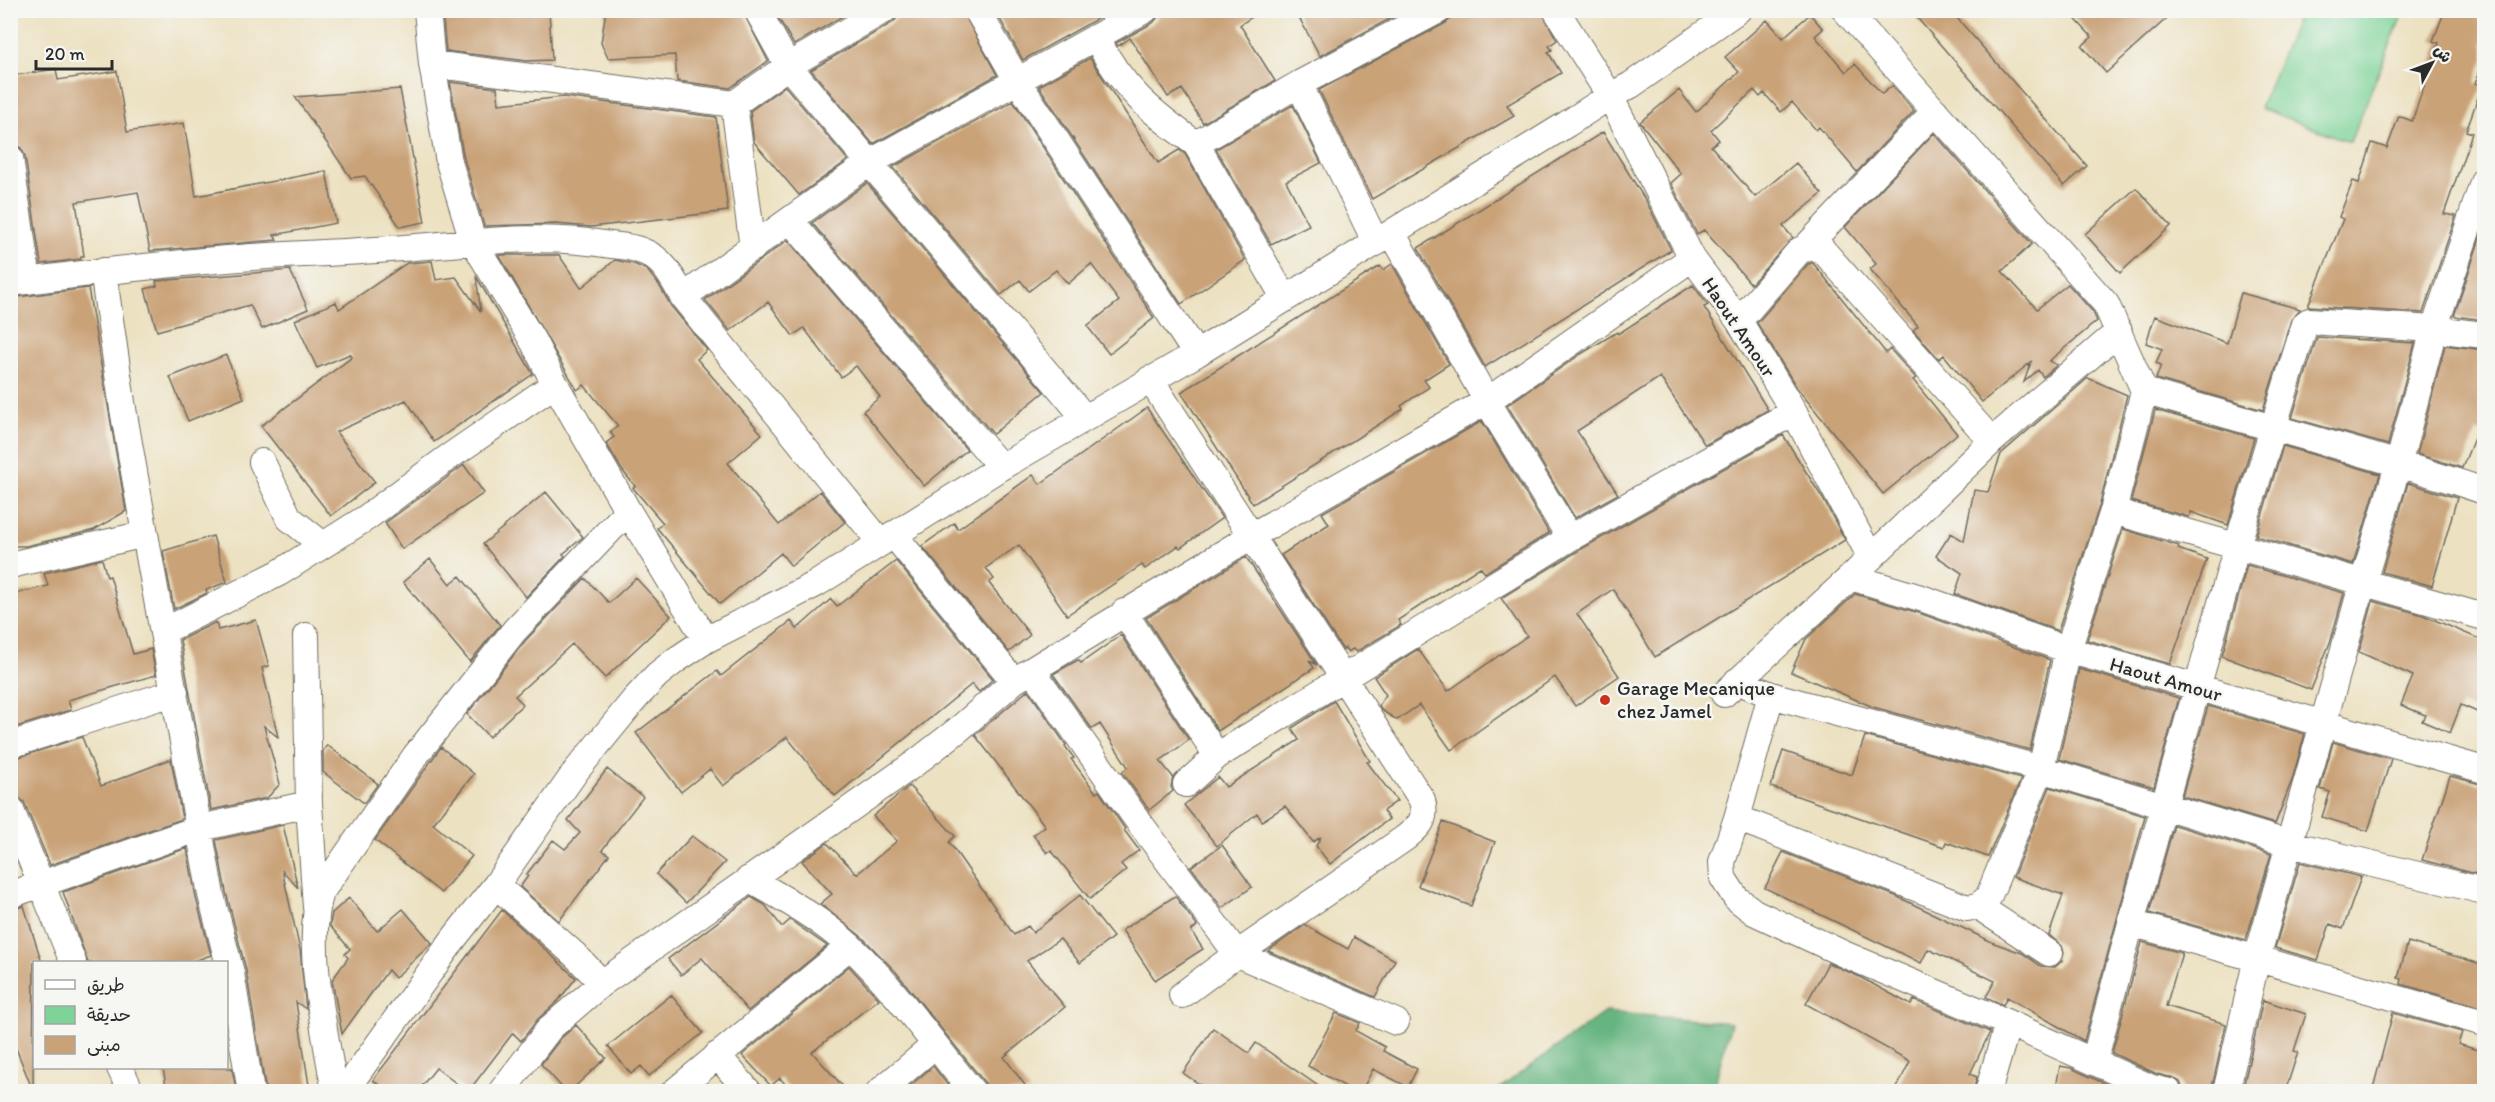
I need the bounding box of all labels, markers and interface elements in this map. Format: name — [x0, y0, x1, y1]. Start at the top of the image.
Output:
scale bar — [36, 33, 112, 71]
north arrow — [2402, 33, 2462, 93]
text: ش — [2430, 41, 2456, 66]
text: 20 m — [45, 43, 85, 65]
street label: Haout Amour — [1697, 272, 1781, 382]
street label: Haout Amour — [2107, 652, 2225, 706]
place label: Garage Mecanique chez Jamel — [1617, 676, 1775, 723]
marker: Garage Mecanique chez Jamel — [1598, 693, 1612, 707]
legend — [33, 961, 228, 1069]
text: طريق — [87, 974, 125, 996]
text: حديقة — [87, 1004, 131, 1026]
text: مبنى — [87, 1034, 121, 1056]

